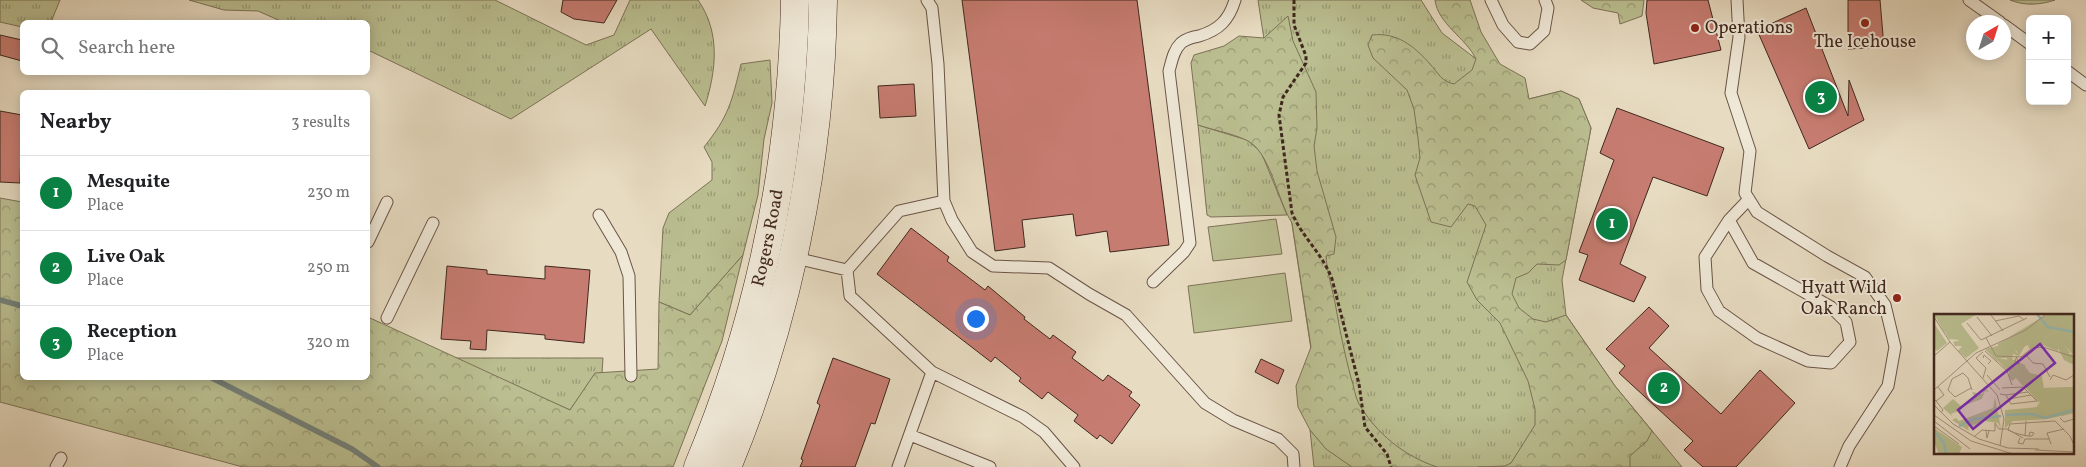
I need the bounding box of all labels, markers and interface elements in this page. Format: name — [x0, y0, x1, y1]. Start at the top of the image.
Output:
north arrow — [1966, 15, 2011, 60]
map controls — [2026, 15, 2071, 105]
button: + — [2026, 15, 2071, 60]
place label: Operations — [1705, 16, 1793, 41]
marker: The Icehouse — [1859, 17, 1871, 29]
search box — [20, 20, 370, 75]
marker: Operations — [1689, 22, 1701, 34]
place label: The Icehouse — [1814, 30, 1916, 55]
icon: search — [38, 34, 66, 62]
text: Search here — [78, 35, 175, 61]
button: − — [2026, 60, 2071, 105]
pin: 3 — [1805, 78, 1837, 116]
text: Nearby — [40, 108, 111, 137]
text: 3 results — [291, 112, 350, 134]
text: Mesquite — [87, 169, 170, 195]
text: 1 — [53, 182, 59, 204]
text: 230 m — [307, 182, 350, 204]
street label: Rogers Road — [746, 187, 790, 289]
text: Place — [87, 195, 124, 217]
pin: 1 — [1596, 205, 1628, 243]
text: Live Oak — [87, 244, 165, 270]
text: 2 — [52, 257, 60, 279]
text: 250 m — [307, 257, 350, 279]
text: Place — [87, 270, 124, 292]
place label: Hyatt Wild Oak Ranch — [1801, 276, 1887, 322]
marker: Hyatt Wild Oak Ranch — [1891, 292, 1903, 304]
your location — [963, 306, 989, 332]
inset map — [1934, 314, 2074, 454]
text: Reception — [87, 319, 177, 345]
text: 3 — [52, 332, 60, 354]
text: 320 m — [306, 332, 350, 354]
text: Place — [87, 345, 124, 367]
pin: 2 — [1648, 369, 1680, 407]

